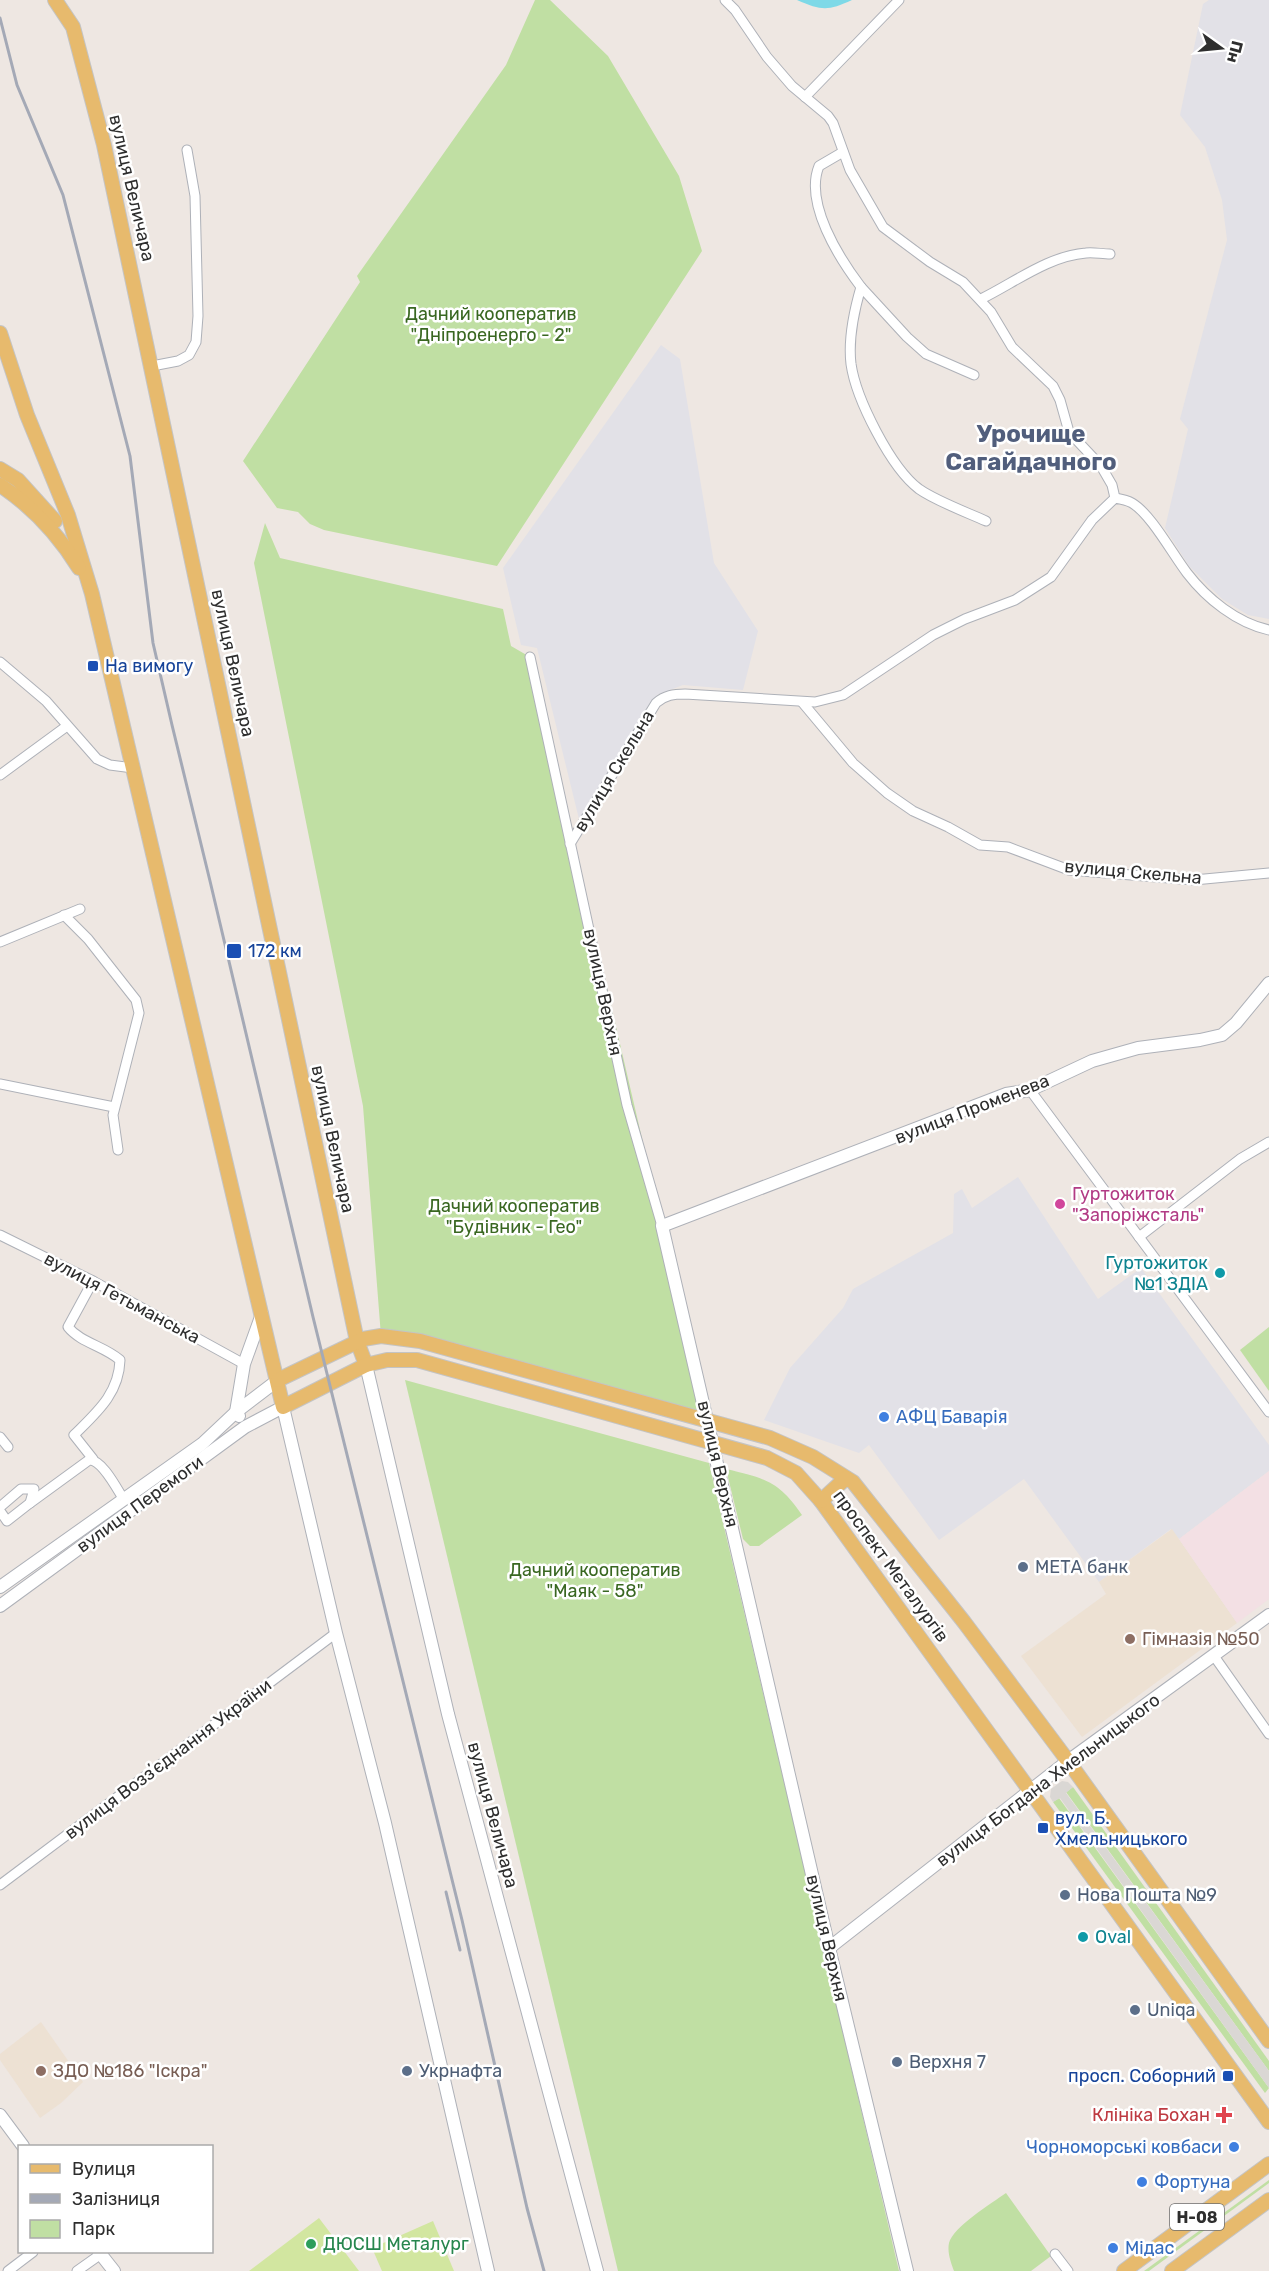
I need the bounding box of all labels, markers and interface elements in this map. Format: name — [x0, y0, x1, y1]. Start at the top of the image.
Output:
north arrow — [1191, 18, 1251, 78]
text: Пн — [1223, 39, 1247, 65]
street label: вулиця Величара — [104, 112, 160, 264]
park label: Дачний кооператив "Дніпроенерго - 2" — [405, 303, 577, 346]
district label: Урочище Сагайдачного — [945, 420, 1117, 476]
street label: вулиця Величара — [207, 587, 259, 739]
place label: На вимогу — [105, 655, 194, 677]
marker: На вимогу — [86, 659, 100, 673]
street label: вулиця Скельна — [569, 706, 659, 836]
street label: вулиця Скельна — [1063, 855, 1203, 889]
street label: вулиця Верхня — [579, 926, 627, 1058]
place label: 172 км — [248, 940, 302, 962]
marker: 172 км — [225, 942, 243, 960]
street label: вулиця Величара — [307, 1063, 359, 1215]
street label: вулиця Променева — [892, 1069, 1052, 1149]
place label: Гуртожиток "Запоріжсталь" — [1072, 1183, 1204, 1226]
park label: Дачний кооператив "Будівник - Гео" — [428, 1195, 600, 1238]
marker: Гуртожиток "Запоріжсталь" — [1053, 1197, 1067, 1211]
street label: вулиця Гетьманська — [40, 1248, 204, 1348]
place label: Гуртожиток №1 ЗДІА — [1105, 1252, 1208, 1295]
marker: Гуртожиток №1 ЗДІА — [1213, 1266, 1227, 1280]
street label: вулиця Верхня — [693, 1398, 743, 1530]
place label: АФЦ Баварiя — [896, 1406, 1007, 1428]
marker: АФЦ Баварiя — [877, 1410, 891, 1424]
street label: вулиця Перемоги — [72, 1451, 208, 1557]
street label: проспект Металургів — [828, 1486, 954, 1646]
place label: МЕТА банк — [1035, 1556, 1128, 1578]
park label: Дачний кооператив "Маяк - 58" — [509, 1559, 681, 1602]
marker: МЕТА банк — [1016, 1560, 1030, 1574]
place label: Гімназія №50 — [1142, 1628, 1260, 1650]
marker: Гімназія №50 — [1123, 1632, 1137, 1646]
street label: вулиця Воззʼєднання України — [60, 1674, 276, 1844]
street label: вулиця Богдана Хмельницького — [932, 1689, 1164, 1871]
street label: вулиця Величара — [463, 1740, 523, 1890]
place label: вул. Б. Хмельницького — [1055, 1807, 1188, 1850]
marker: вул. Б. Хмельницького — [1036, 1821, 1050, 1835]
street label: вулиця Верхня — [802, 1872, 852, 2004]
place label: Нова Пошта №9 — [1077, 1884, 1217, 1906]
marker: Нова Пошта №9 — [1058, 1888, 1072, 1902]
place label: Oval — [1095, 1926, 1131, 1948]
marker: Oval — [1076, 1930, 1090, 1944]
place label: Uniqa — [1147, 1999, 1196, 2021]
marker: Uniqa — [1128, 2003, 1142, 2017]
place label: Верхня 7 — [909, 2051, 986, 2073]
marker: Верхня 7 — [890, 2055, 904, 2069]
place label: ЗДО №186 "Іскра" — [53, 2060, 207, 2082]
place label: Укрнафта — [419, 2060, 502, 2082]
marker: ЗДО №186 "Іскра" — [34, 2064, 48, 2078]
marker: Укрнафта — [400, 2064, 414, 2078]
place label: просп. Соборний — [1068, 2065, 1216, 2087]
marker: просп. Соборний — [1221, 2069, 1235, 2083]
place label: Клініка Бохан — [1092, 2104, 1210, 2126]
marker: Клініка Бохан — [1215, 2106, 1233, 2124]
place label: Чорноморські ковбаси — [1026, 2136, 1222, 2158]
marker: Чорноморські ковбаси — [1227, 2140, 1241, 2154]
legend — [18, 2145, 213, 2253]
text: Вулиця — [72, 2158, 136, 2180]
place label: Фортуна — [1154, 2171, 1230, 2193]
marker: Фортуна — [1135, 2175, 1149, 2189]
text: Залізниця — [72, 2188, 160, 2210]
road number: Н-08 — [1170, 2204, 1224, 2230]
text: Парк — [72, 2218, 116, 2240]
place label: ДЮСШ Металург — [323, 2233, 469, 2255]
marker: ДЮСШ Металург — [304, 2237, 318, 2251]
place label: Мідас — [1125, 2237, 1174, 2259]
marker: Мідас — [1106, 2241, 1120, 2255]

